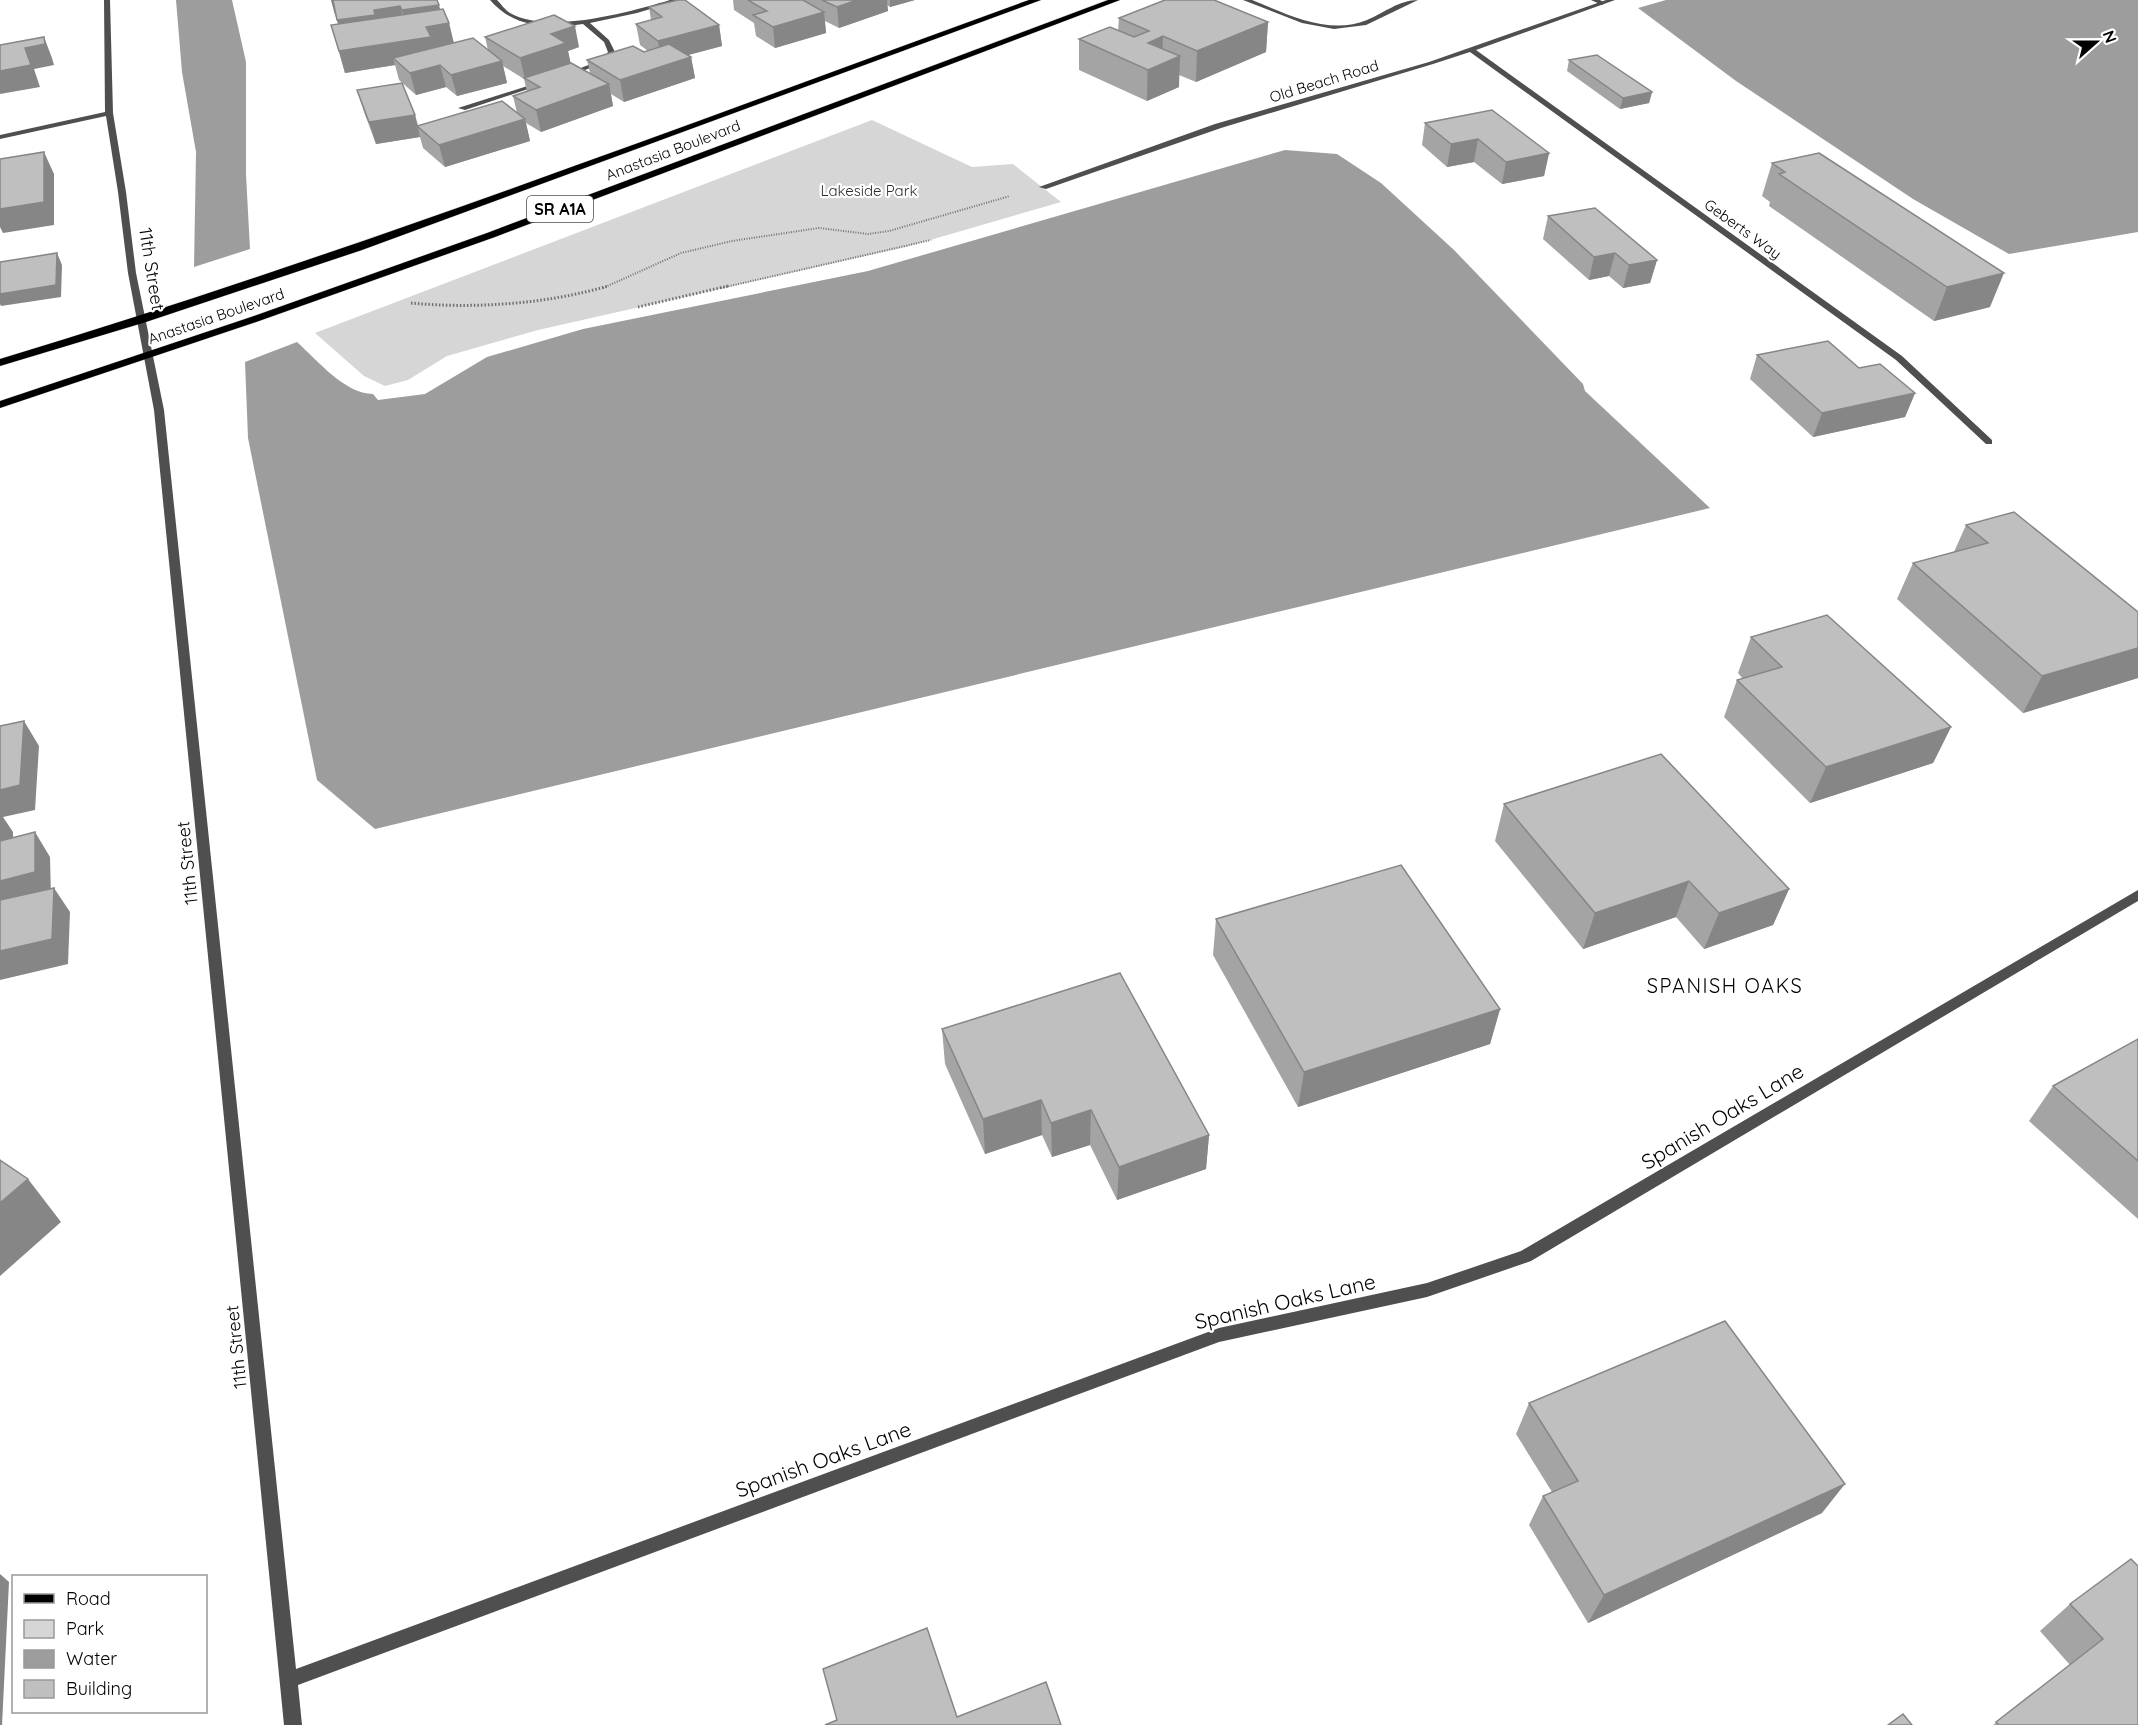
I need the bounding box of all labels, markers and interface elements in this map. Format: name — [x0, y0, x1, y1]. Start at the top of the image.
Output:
north arrow — [2066, 12, 2126, 72]
text: N — [2099, 28, 2121, 46]
street label: Old Beach Road — [1267, 55, 1381, 107]
street label: Anastasia Boulevard — [603, 116, 743, 184]
park label: Lakeside Park — [821, 181, 917, 200]
street label: Geberts Way — [1701, 195, 1785, 263]
road number: SR A1A — [527, 196, 593, 222]
street label: 11th Street — [134, 226, 170, 312]
street label: Anastasia Boulevard — [145, 284, 287, 348]
street label: 11th Street — [171, 820, 203, 906]
district label: SPANISH OAKS — [1647, 973, 1803, 998]
street label: Spanish Oaks Lane — [1636, 1057, 1808, 1175]
street label: Spanish Oaks Lane — [1192, 1268, 1378, 1334]
street label: 11th Street — [220, 1304, 252, 1390]
street label: Spanish Oaks Lane — [732, 1415, 914, 1503]
legend — [12, 1575, 207, 1713]
text: Road — [66, 1587, 111, 1610]
text: Park — [66, 1617, 104, 1640]
text: Water — [66, 1647, 117, 1670]
text: Building — [66, 1677, 132, 1700]

